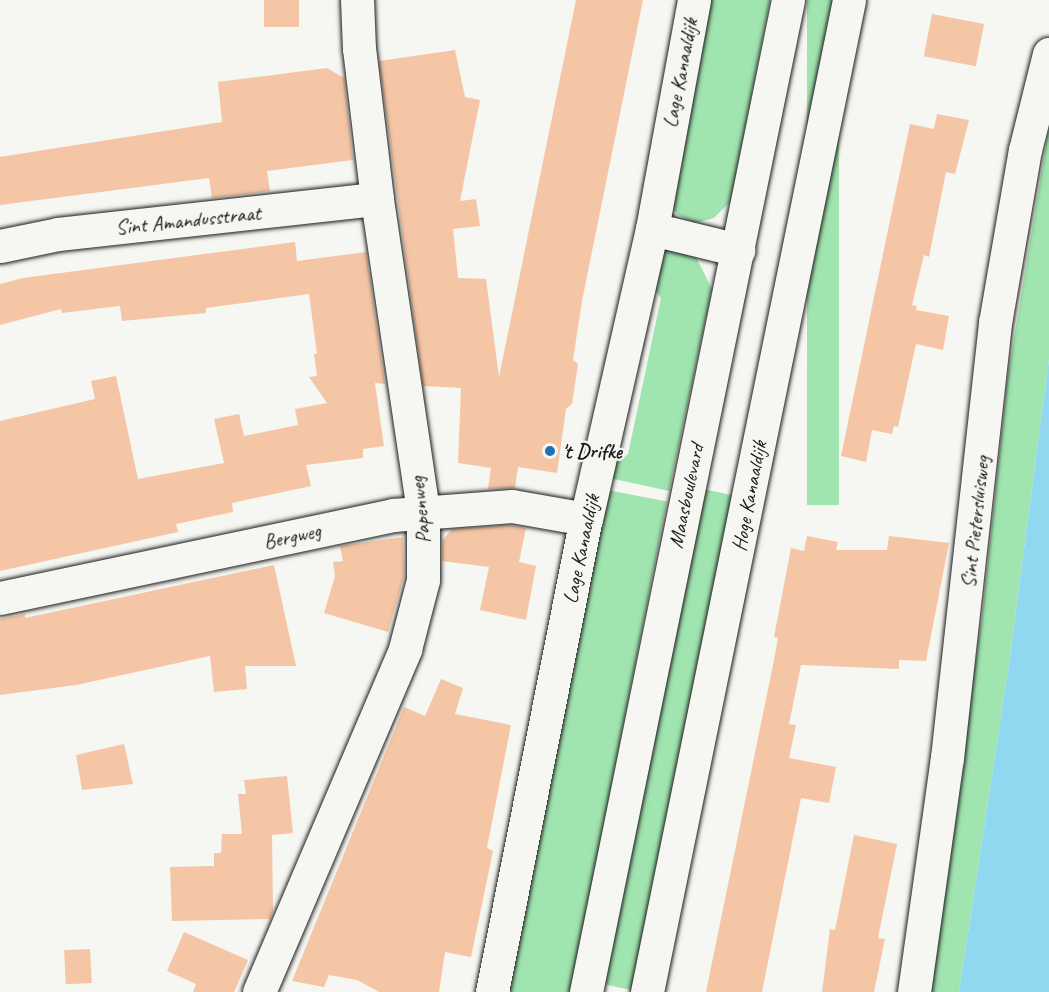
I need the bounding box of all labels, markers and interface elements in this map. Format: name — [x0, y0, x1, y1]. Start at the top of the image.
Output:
street label: Lage Kanaaldijk — [657, 16, 703, 130]
street label: Sint Amandusstraat — [114, 200, 262, 240]
place label: 't Drifke — [562, 438, 622, 464]
street label: Hoge Kanaaldijk — [726, 439, 772, 553]
street label: Maasboulevard — [663, 442, 709, 550]
marker: 't Drifke — [543, 444, 557, 458]
street label: Sint Pietersluisweg — [956, 455, 994, 589]
street label: Papenweg — [404, 475, 436, 545]
street label: Lage Kanaaldijk — [557, 492, 605, 606]
street label: Bergweg — [261, 518, 323, 554]

